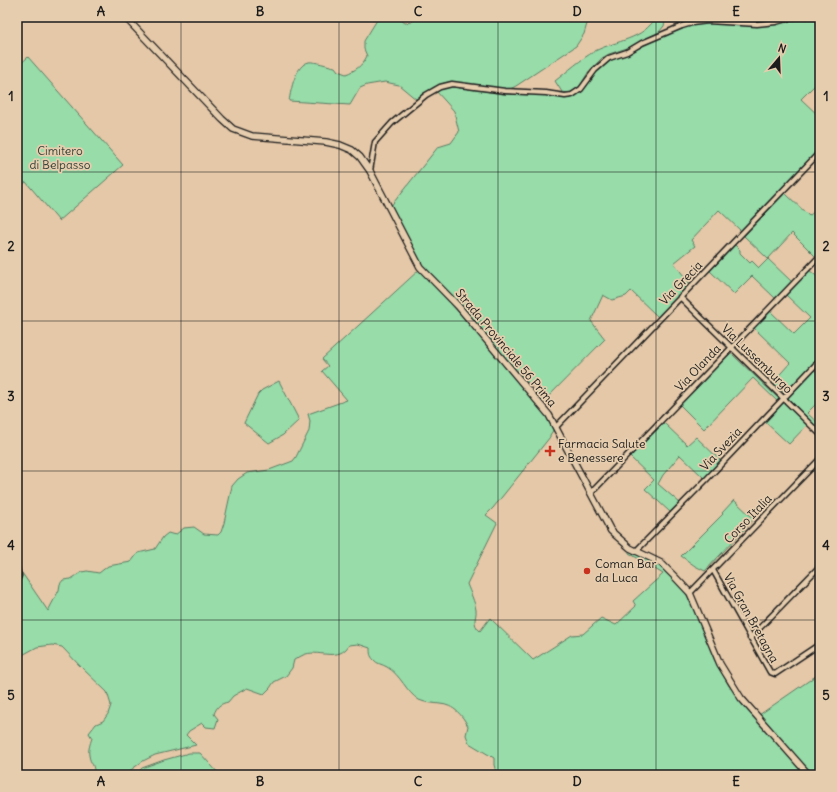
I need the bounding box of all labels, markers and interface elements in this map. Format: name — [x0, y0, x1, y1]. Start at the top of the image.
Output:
text: A — [97, 3, 106, 20]
text: B — [256, 3, 265, 20]
text: C — [414, 3, 423, 20]
text: D — [572, 3, 582, 20]
text: E — [732, 3, 740, 20]
north arrow — [759, 38, 799, 78]
text: N — [776, 41, 788, 56]
text: 1 — [8, 88, 14, 105]
text: 1 — [823, 88, 829, 105]
park label: Cimitero di Belpasso — [30, 143, 91, 172]
text: 2 — [7, 238, 15, 255]
text: 2 — [822, 238, 830, 255]
street label: Via Grecia — [656, 257, 705, 308]
street label: Strada Provinciale 56 Prima — [453, 286, 560, 410]
street label: Via Lussemburgo — [719, 321, 796, 397]
street label: Via Olanda — [672, 341, 724, 394]
text: 3 — [7, 388, 15, 405]
text: 3 — [822, 388, 830, 405]
street label: Via Svezia — [697, 424, 745, 474]
place label: Farmacia Salute e Benessere — [558, 436, 645, 465]
marker: Farmacia Salute e Benessere — [545, 446, 555, 456]
street label: Corso Italia — [721, 491, 775, 546]
text: 4 — [7, 537, 15, 554]
text: 4 — [822, 537, 830, 554]
place label: Coman Bar da Luca — [595, 556, 656, 585]
marker: Coman Bar da Luca — [582, 566, 592, 576]
street label: Via Gran Bretagna — [721, 570, 782, 665]
text: 5 — [7, 687, 15, 704]
text: 5 — [822, 687, 830, 704]
text: A — [97, 773, 106, 790]
text: B — [256, 773, 265, 790]
text: C — [414, 773, 423, 790]
text: D — [572, 773, 582, 790]
text: E — [732, 773, 740, 790]

